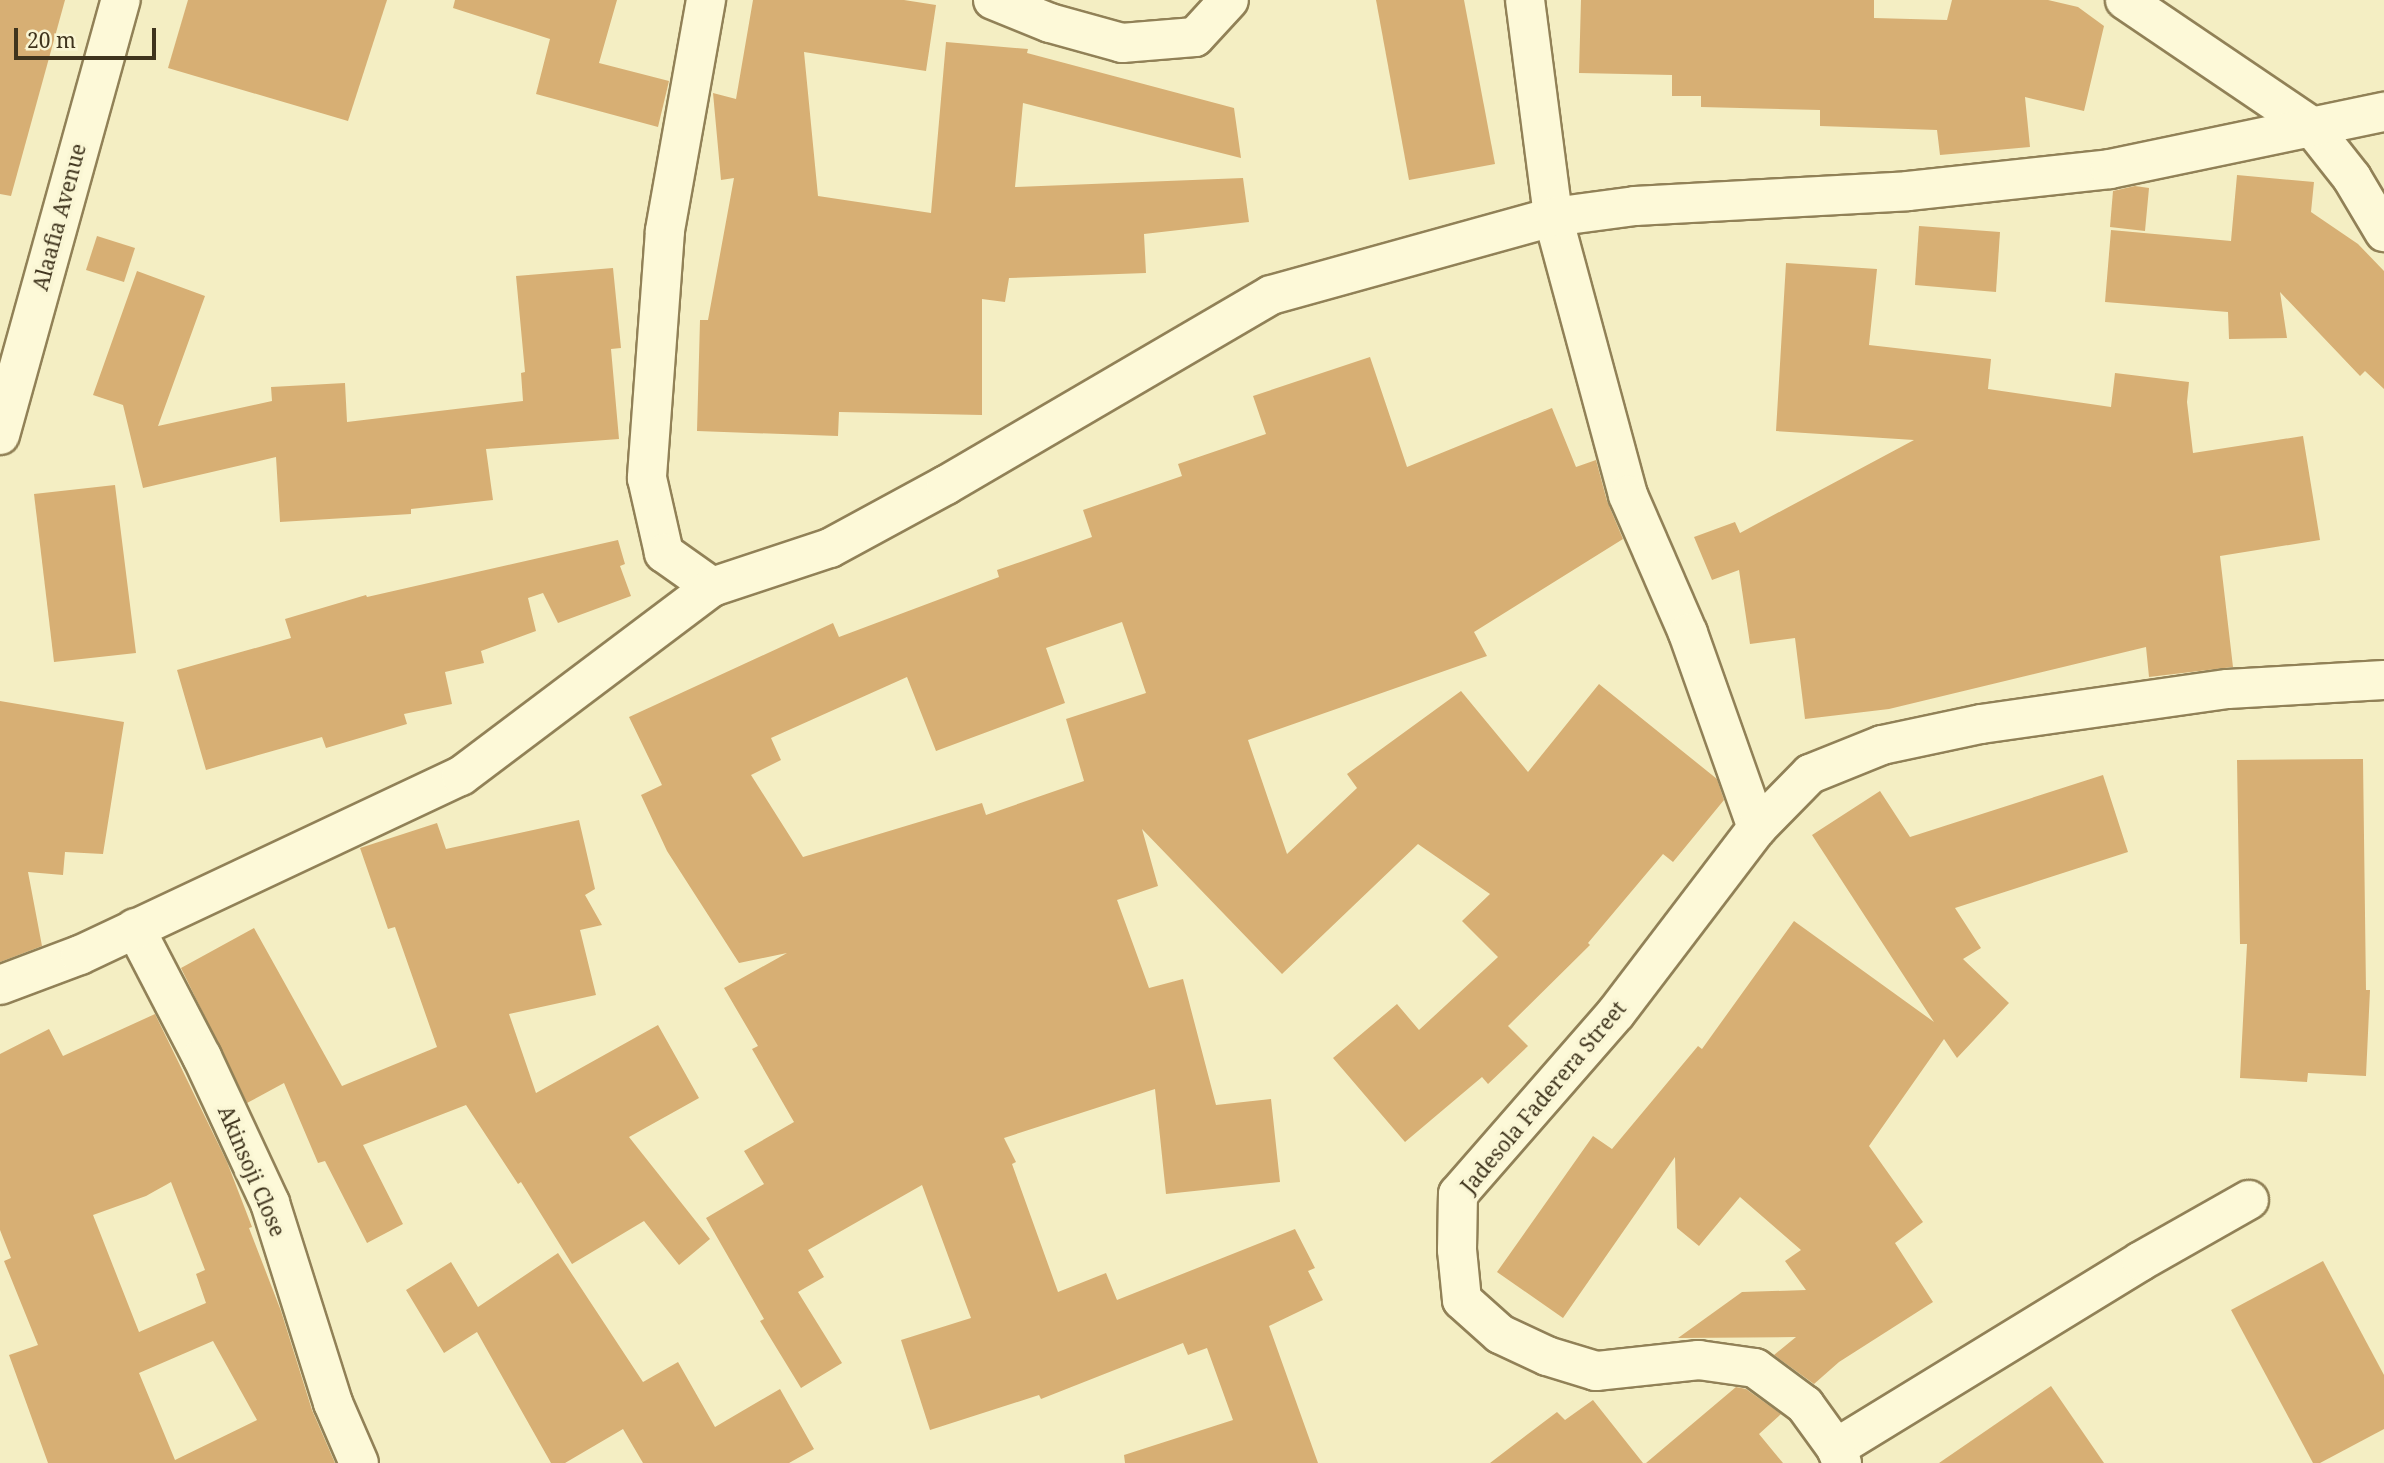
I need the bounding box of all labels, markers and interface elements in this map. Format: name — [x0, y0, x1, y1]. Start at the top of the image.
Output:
scale bar — [18, 14, 159, 58]
text: 20 m — [27, 26, 76, 54]
street label: Alaafia Avenue — [27, 141, 91, 293]
street label: Jadesola Faderera Street — [1455, 996, 1631, 1198]
street label: Akinsoji Close — [213, 1102, 291, 1240]

